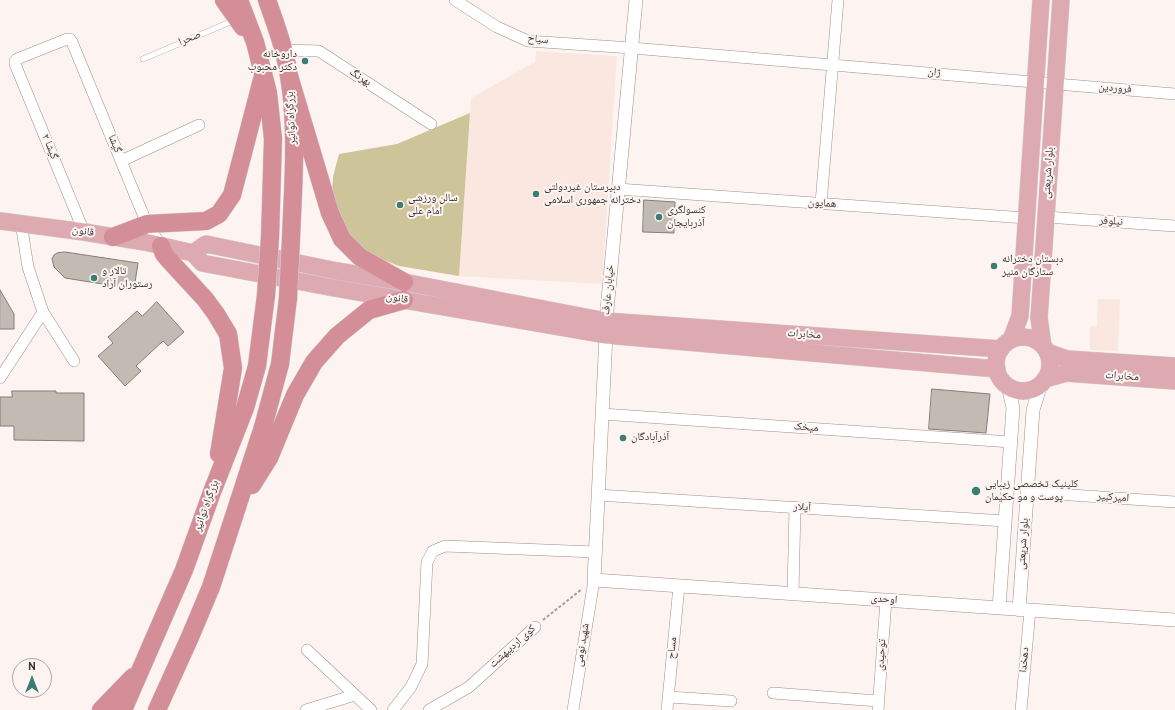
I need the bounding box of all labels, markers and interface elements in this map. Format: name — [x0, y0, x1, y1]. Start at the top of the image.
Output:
street label: صحرا — [177, 28, 203, 50]
street label: سیاح — [527, 32, 549, 48]
place label: داروخانه دکتر محبوب — [248, 48, 297, 74]
marker: داروخانه دکتر محبوب — [300, 56, 310, 66]
street label: بهرنگ — [347, 66, 373, 90]
street label: ژان — [927, 66, 941, 80]
street label: فروردین — [1098, 81, 1132, 97]
street label: بزرگراه توانیر — [284, 91, 300, 145]
street label: گیشا ۲ — [38, 132, 60, 162]
street label: گیشا — [104, 133, 124, 155]
street label: بلوار شریعتى — [1041, 147, 1057, 199]
place label: دبیرستان غیردولتی دخترانه جمهوری اسلامی — [544, 181, 641, 207]
marker: دبیرستان غیردولتی دخترانه جمهوری اسلامی — [531, 189, 541, 199]
place label: سالن ورزشی امام علی — [408, 192, 458, 218]
street label: همایون — [807, 196, 837, 212]
marker: سالن ورزشی امام علی — [395, 200, 405, 210]
place label: کنسولگری آذربایجان — [667, 204, 706, 230]
marker: کنسولگری آذربایجان — [654, 212, 664, 222]
street label: نیلوفر — [1099, 215, 1123, 229]
street label: قانون — [71, 224, 95, 240]
place label: دبستان دخترانه ستارگان منیر — [1002, 253, 1063, 279]
marker: دبستان دخترانه ستارگان منیر — [989, 261, 999, 271]
street label: خیابان عارف — [600, 264, 618, 316]
place label: تالار و رستوران آراد — [102, 265, 153, 291]
marker: تالار و رستوران آراد — [89, 273, 99, 283]
street label: قانون — [385, 291, 409, 307]
street label: مخابرات — [787, 327, 821, 343]
street label: مخابرات — [1105, 369, 1139, 385]
street label: میخک — [793, 421, 819, 435]
place label: آذرآبادگان — [631, 431, 669, 445]
marker: آذرآبادگان — [618, 433, 628, 443]
place label: کلینیک تخصصی زیبایی پوست و مو حکیمان — [985, 478, 1078, 504]
street label: بزرگراه توانیر — [192, 479, 222, 533]
marker: کلینیک تخصصی زیبایی پوست و مو حکیمان — [970, 485, 982, 497]
street label: امیرکبیر — [1096, 490, 1130, 506]
street label: آیلار — [793, 501, 811, 515]
street label: بلوار شریعتى — [1016, 518, 1032, 570]
street label: اوحدی — [870, 592, 898, 608]
street label: شهید نومی — [573, 622, 593, 668]
street label: کوی اردیبهشت — [487, 623, 539, 671]
street label: مساح — [665, 636, 681, 660]
street label: توحیدی — [874, 639, 890, 671]
street label: دهخدا — [1017, 647, 1033, 673]
north arrow — [12, 658, 52, 698]
text: N — [28, 660, 36, 674]

